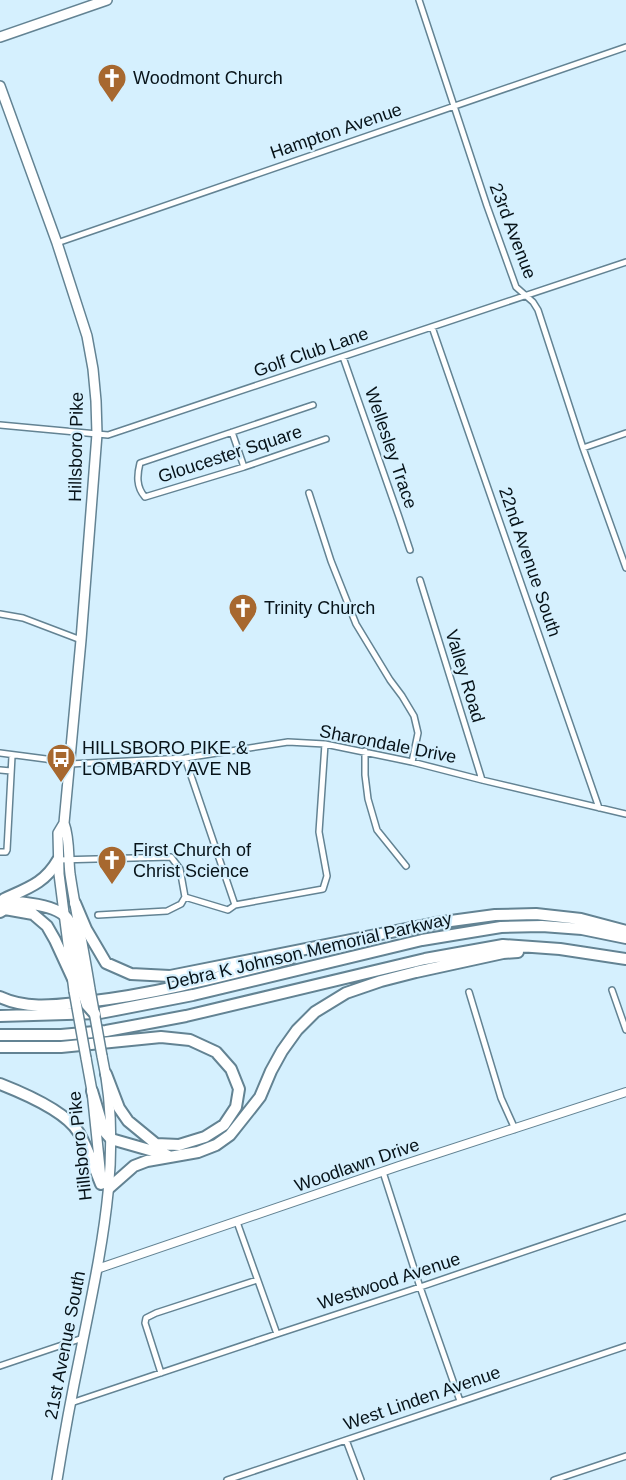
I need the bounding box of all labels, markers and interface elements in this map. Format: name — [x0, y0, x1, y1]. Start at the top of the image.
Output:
church icon: Woodmont Church — [96, 62, 128, 104]
place label: Woodmont Church — [133, 68, 283, 88]
street label: Hampton Avenue — [268, 99, 404, 163]
street label: 23rd Avenue — [486, 180, 540, 282]
street label: Golf Club Lane — [251, 323, 371, 381]
street label: Wellesley Trace — [361, 385, 421, 511]
street label: Hillsboro Pike — [65, 392, 87, 502]
street label: Gloucester Square — [156, 421, 304, 487]
street label: 22nd Avenue South — [495, 485, 565, 639]
church icon: Trinity Church — [227, 592, 259, 634]
place label: Trinity Church — [264, 598, 375, 618]
street label: Valley Road — [441, 627, 489, 725]
street label: Sharondale Drive — [318, 721, 458, 767]
place label: HILLSBORO PIKE & LOMBARDY AVE NB — [82, 738, 251, 779]
bus stop icon: HILLSBORO PIKE & LOMBARDY AVE NB — [45, 742, 77, 784]
place label: First Church of Christ Science — [133, 840, 252, 881]
church icon: First Church of Christ Science — [96, 844, 128, 886]
street label: Debra K Johnson Memorial Parkway — [164, 908, 454, 994]
street label: Hillsboro Pike — [64, 1090, 96, 1202]
street label: Woodlawn Drive — [292, 1134, 422, 1196]
street label: Westwood Avenue — [315, 1249, 463, 1313]
street label: 21st Avenue South — [41, 1269, 89, 1421]
street label: West Linden Avenue — [341, 1362, 503, 1434]

